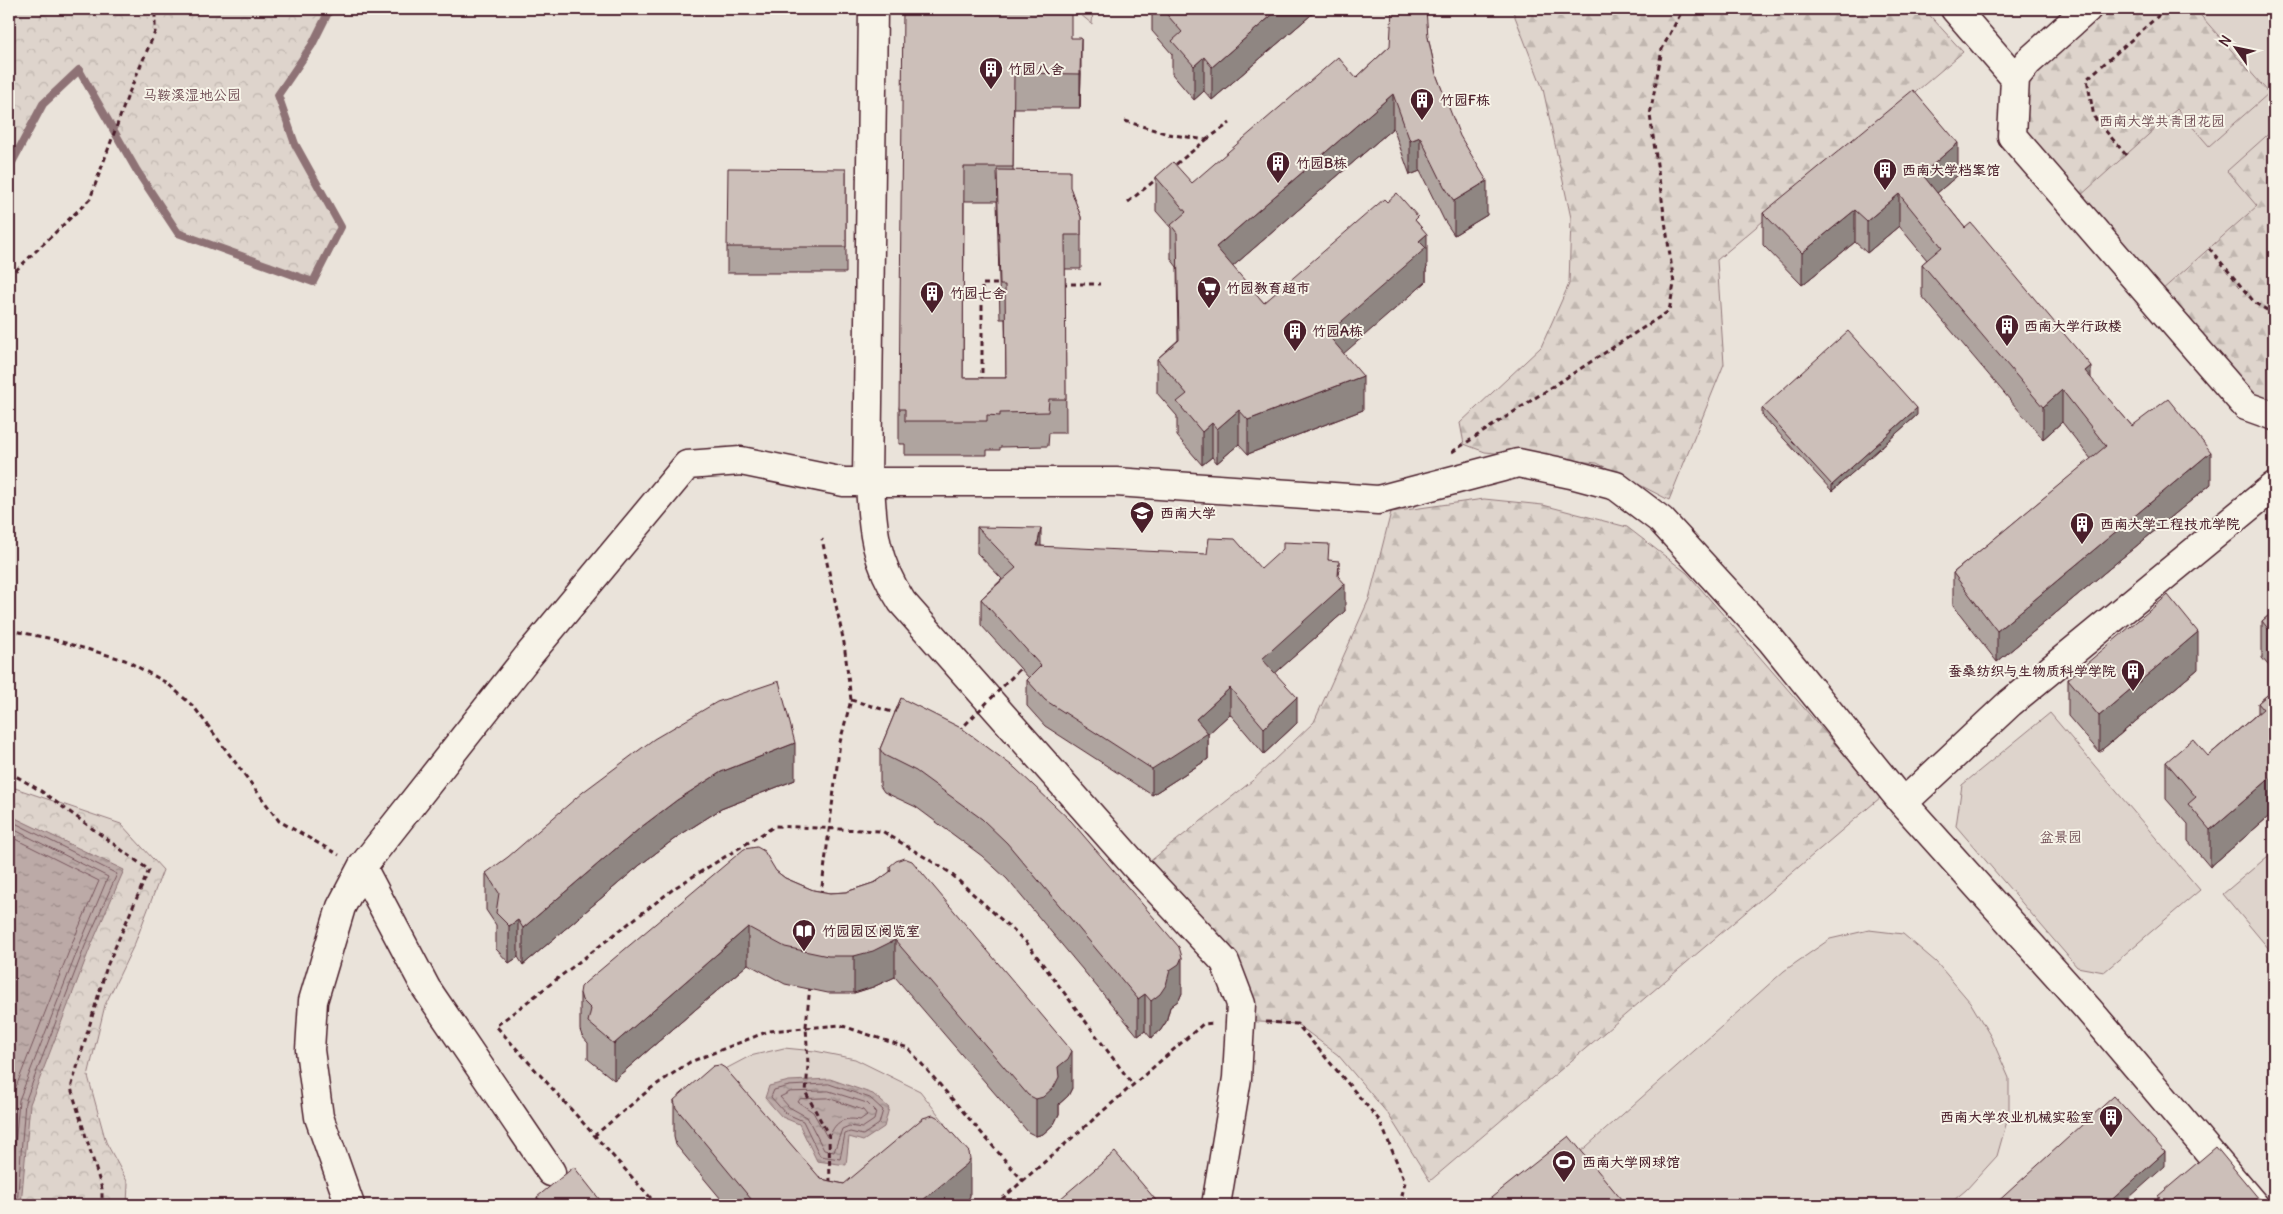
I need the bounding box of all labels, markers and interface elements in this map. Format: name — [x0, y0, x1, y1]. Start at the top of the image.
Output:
north arrow — [2210, 22, 2260, 72]
text: N — [2215, 32, 2235, 50]
building icon: 竹园八舍 — [978, 56, 1004, 90]
place label: 竹园八舍 — [1008, 60, 1064, 78]
park label: 马鞍溪湿地公园 — [143, 86, 241, 104]
building icon: 竹园F栋 — [1409, 87, 1435, 121]
place label: 竹园F栋 — [1440, 91, 1490, 109]
park label: 西南大学共青团花园 — [2099, 112, 2225, 130]
building icon: 竹园B栋 — [1265, 150, 1291, 184]
place label: 竹园B栋 — [1296, 154, 1347, 172]
building icon: 西南大学档案馆 — [1872, 157, 1898, 191]
place label: 西南大学档案馆 — [1902, 161, 2000, 179]
supermarket icon: 竹园教育超市 — [1196, 275, 1222, 309]
place label: 竹园教育超市 — [1226, 279, 1310, 297]
building icon: 竹园七舍 — [919, 280, 945, 314]
place label: 竹园七舍 — [950, 284, 1006, 302]
building icon: 西南大学行政楼 — [1994, 313, 2020, 347]
place label: 西南大学行政楼 — [2024, 317, 2122, 335]
building icon: 竹园A栋 — [1282, 318, 1308, 352]
place label: 竹园A栋 — [1312, 322, 1363, 340]
school or university icon: 西南大学 — [1129, 500, 1155, 534]
place label: 西南大学 — [1160, 504, 1216, 522]
building icon: 西南大学工程技术学院 — [2069, 511, 2095, 545]
place label: 西南大学工程技术学院 — [2100, 515, 2240, 533]
building icon: 蚕桑纺织与生物质科学学院 — [2120, 658, 2146, 692]
place label: 蚕桑纺织与生物质科学学院 — [1948, 662, 2116, 680]
park label: 盆景园 — [2040, 828, 2082, 846]
library icon: 竹园园区阅览室 — [791, 918, 817, 952]
place label: 竹园园区阅览室 — [822, 922, 920, 940]
building icon: 西南大学农业机械实验室 — [2098, 1104, 2124, 1138]
place label: 西南大学农业机械实验室 — [1940, 1108, 2094, 1126]
sports icon: 西南大学网球馆 — [1551, 1149, 1577, 1183]
place label: 西南大学网球馆 — [1582, 1153, 1680, 1171]

